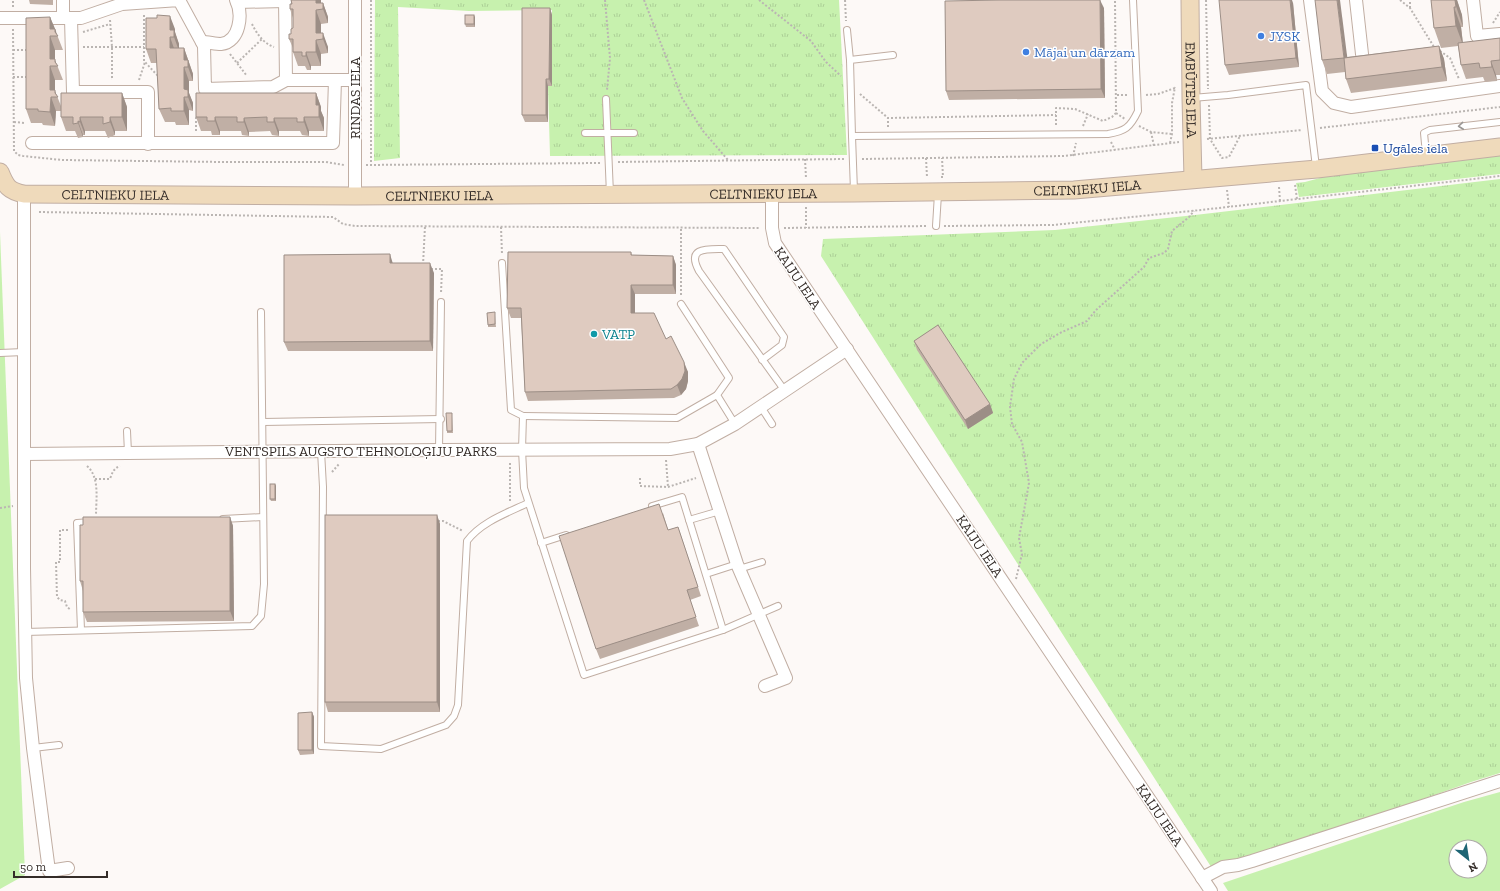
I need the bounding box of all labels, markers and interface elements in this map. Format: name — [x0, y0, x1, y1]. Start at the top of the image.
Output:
place label: JYSK — [1269, 28, 1300, 45]
marker: JYSK — [1256, 31, 1266, 41]
street label: EMBŪTES IELA — [1181, 42, 1200, 139]
place label: Mājai un dārzam — [1034, 44, 1135, 61]
marker: Mājai un dārzam — [1021, 47, 1031, 57]
street label: RINDAS IELA — [347, 56, 364, 139]
one-way arrow — [1458, 121, 1464, 130]
place label: Ugāles iela — [1383, 140, 1448, 157]
marker: Ugāles iela — [1370, 143, 1380, 153]
street label: CELTNIEKU IELA — [1033, 176, 1143, 200]
street label: CELTNIEKU IELA — [709, 185, 818, 203]
street label: CELTNIEKU IELA — [61, 186, 170, 204]
street label: CELTNIEKU IELA — [385, 187, 494, 205]
street label: KAIJU IELA — [771, 244, 825, 313]
place label: VATP — [601, 326, 635, 343]
marker: VATP — [589, 329, 599, 339]
street label: VENTSPILS AUGSTO TEHNOLOĢIJU PARKS — [224, 443, 497, 460]
street label: KAIJU IELA — [953, 512, 1007, 581]
street label: KAIJU IELA — [1133, 781, 1187, 850]
north arrow — [1448, 839, 1488, 879]
scale bar — [14, 853, 107, 879]
text: 50 m — [20, 860, 47, 874]
text: N — [1465, 860, 1480, 875]

